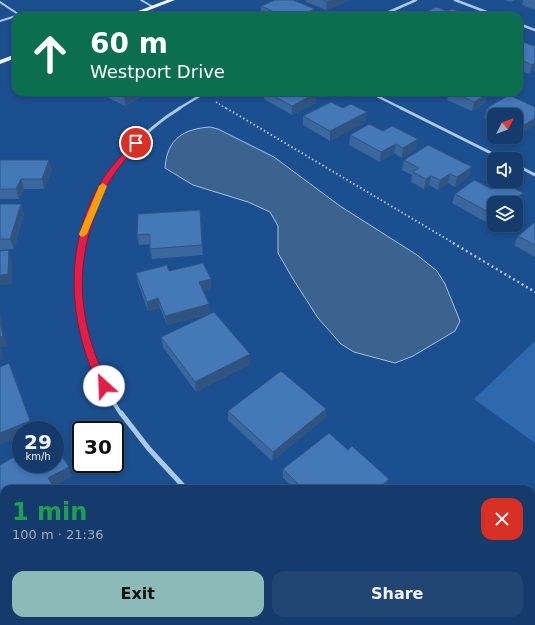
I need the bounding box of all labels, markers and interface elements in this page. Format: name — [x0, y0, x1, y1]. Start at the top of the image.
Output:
text: 60 m — [90, 27, 168, 60]
icon: ahead — [24, 28, 76, 80]
text: Westport Drive — [90, 61, 225, 82]
north arrow — [487, 108, 523, 144]
map controls — [487, 108, 523, 232]
pin — [119, 126, 153, 160]
icon: arrive — [125, 132, 147, 154]
button: sound — [487, 152, 523, 188]
button: layers — [487, 196, 523, 232]
position arrow — [83, 365, 125, 407]
speed limit sign: 30 — [72, 421, 124, 473]
text: 29 — [24, 430, 52, 454]
text: km/h — [25, 451, 51, 462]
text: 1 min — [12, 498, 87, 526]
button: close — [481, 498, 523, 540]
text: 100 m · 21:36 — [12, 527, 103, 542]
button: Exit — [12, 571, 264, 617]
button: Share — [272, 571, 523, 617]

